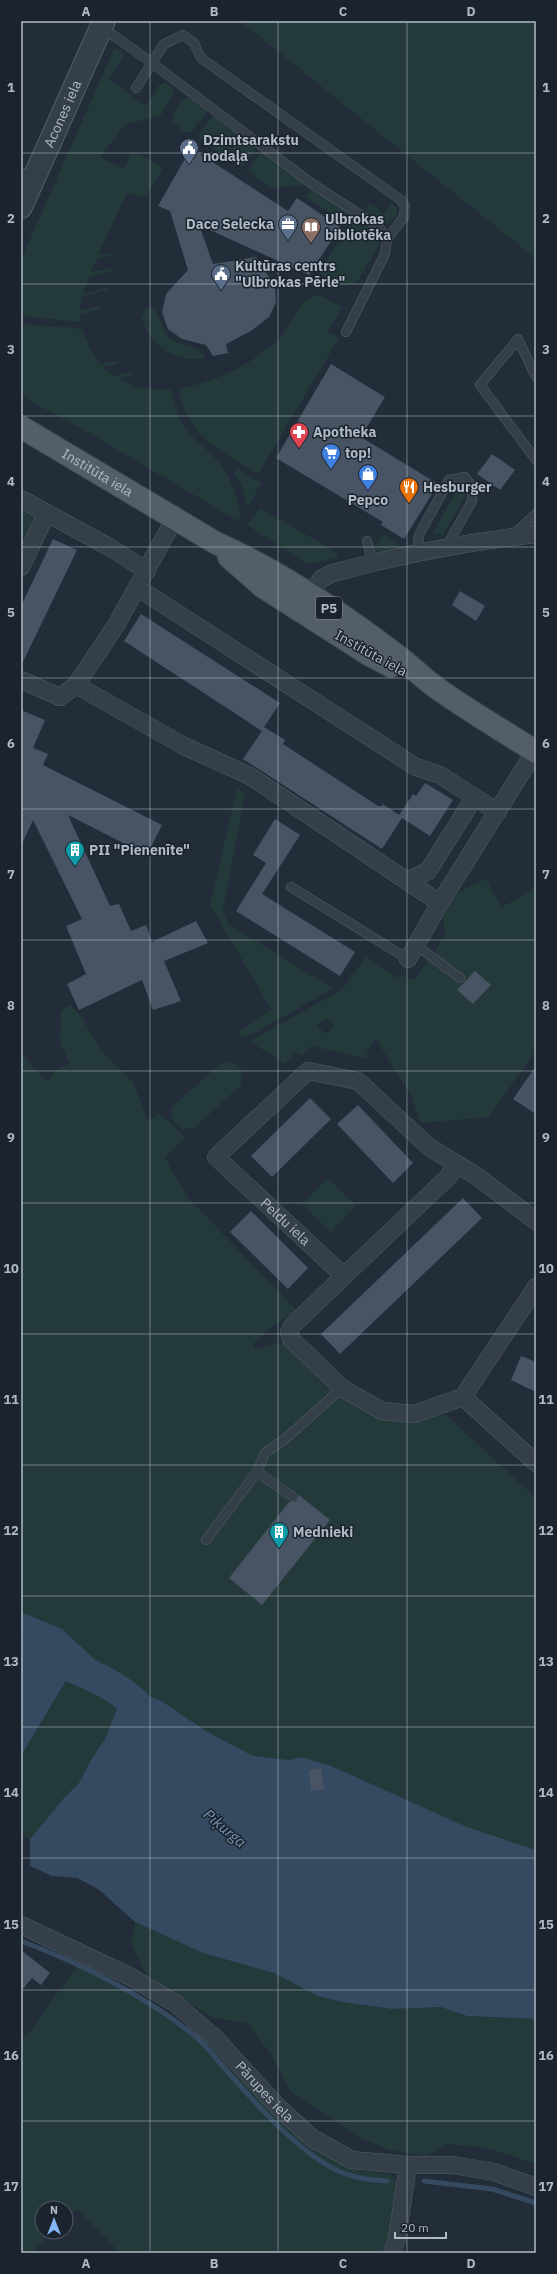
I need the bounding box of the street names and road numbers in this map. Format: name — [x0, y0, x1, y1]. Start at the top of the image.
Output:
street label: Acones iela — [40, 77, 86, 150]
street label: Institūta iela — [59, 444, 137, 501]
road number: P5 — [316, 597, 342, 619]
street label: Institūta iela — [332, 626, 411, 680]
street label: Peldu iela — [257, 1194, 315, 1250]
street label: Pārupes iela — [232, 2057, 298, 2126]

